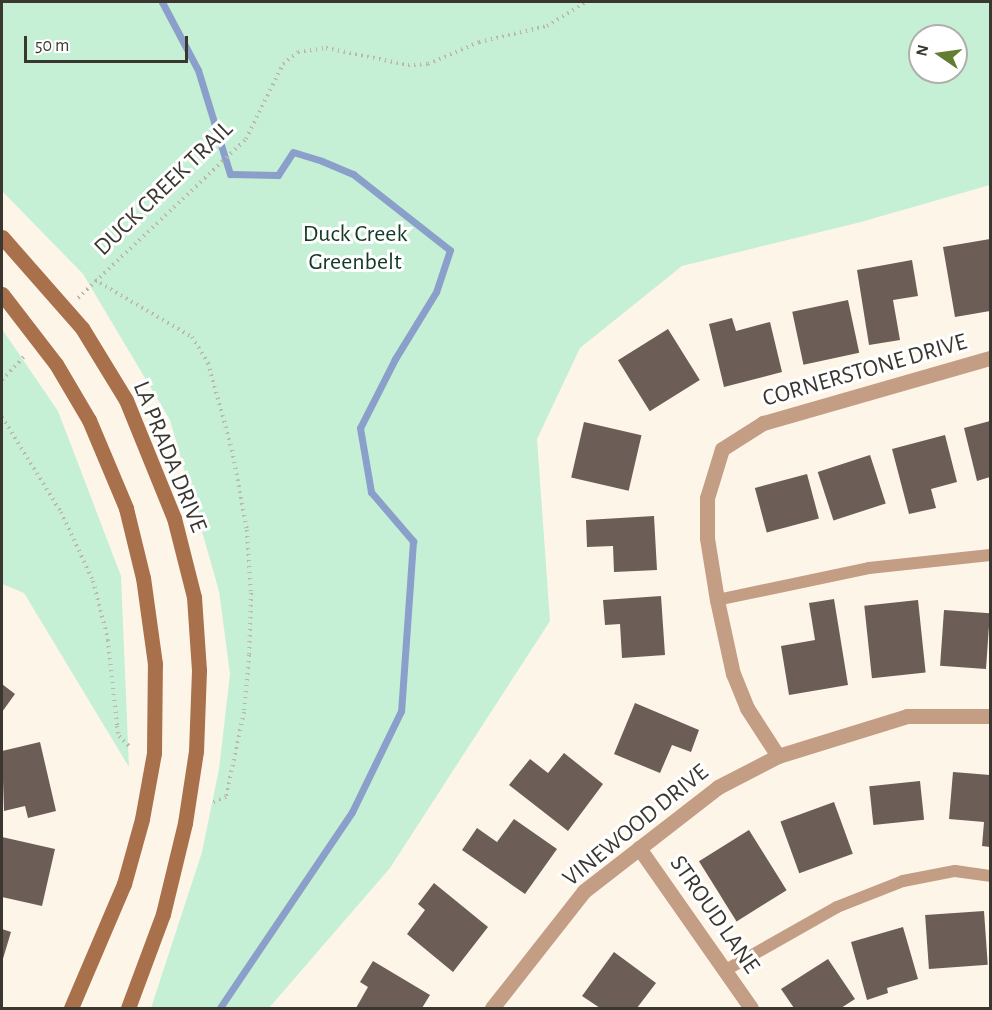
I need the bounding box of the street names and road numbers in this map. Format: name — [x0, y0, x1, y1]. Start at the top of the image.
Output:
street label: DUCK CREEK TRAIL — [89, 116, 239, 262]
street label: CORNERSTONE DRIVE — [760, 328, 970, 414]
street label: LA PRADA DRIVE — [126, 377, 212, 537]
street label: VINEWOOD DRIVE — [557, 759, 715, 893]
street label: STROUD LANE — [663, 850, 765, 980]

